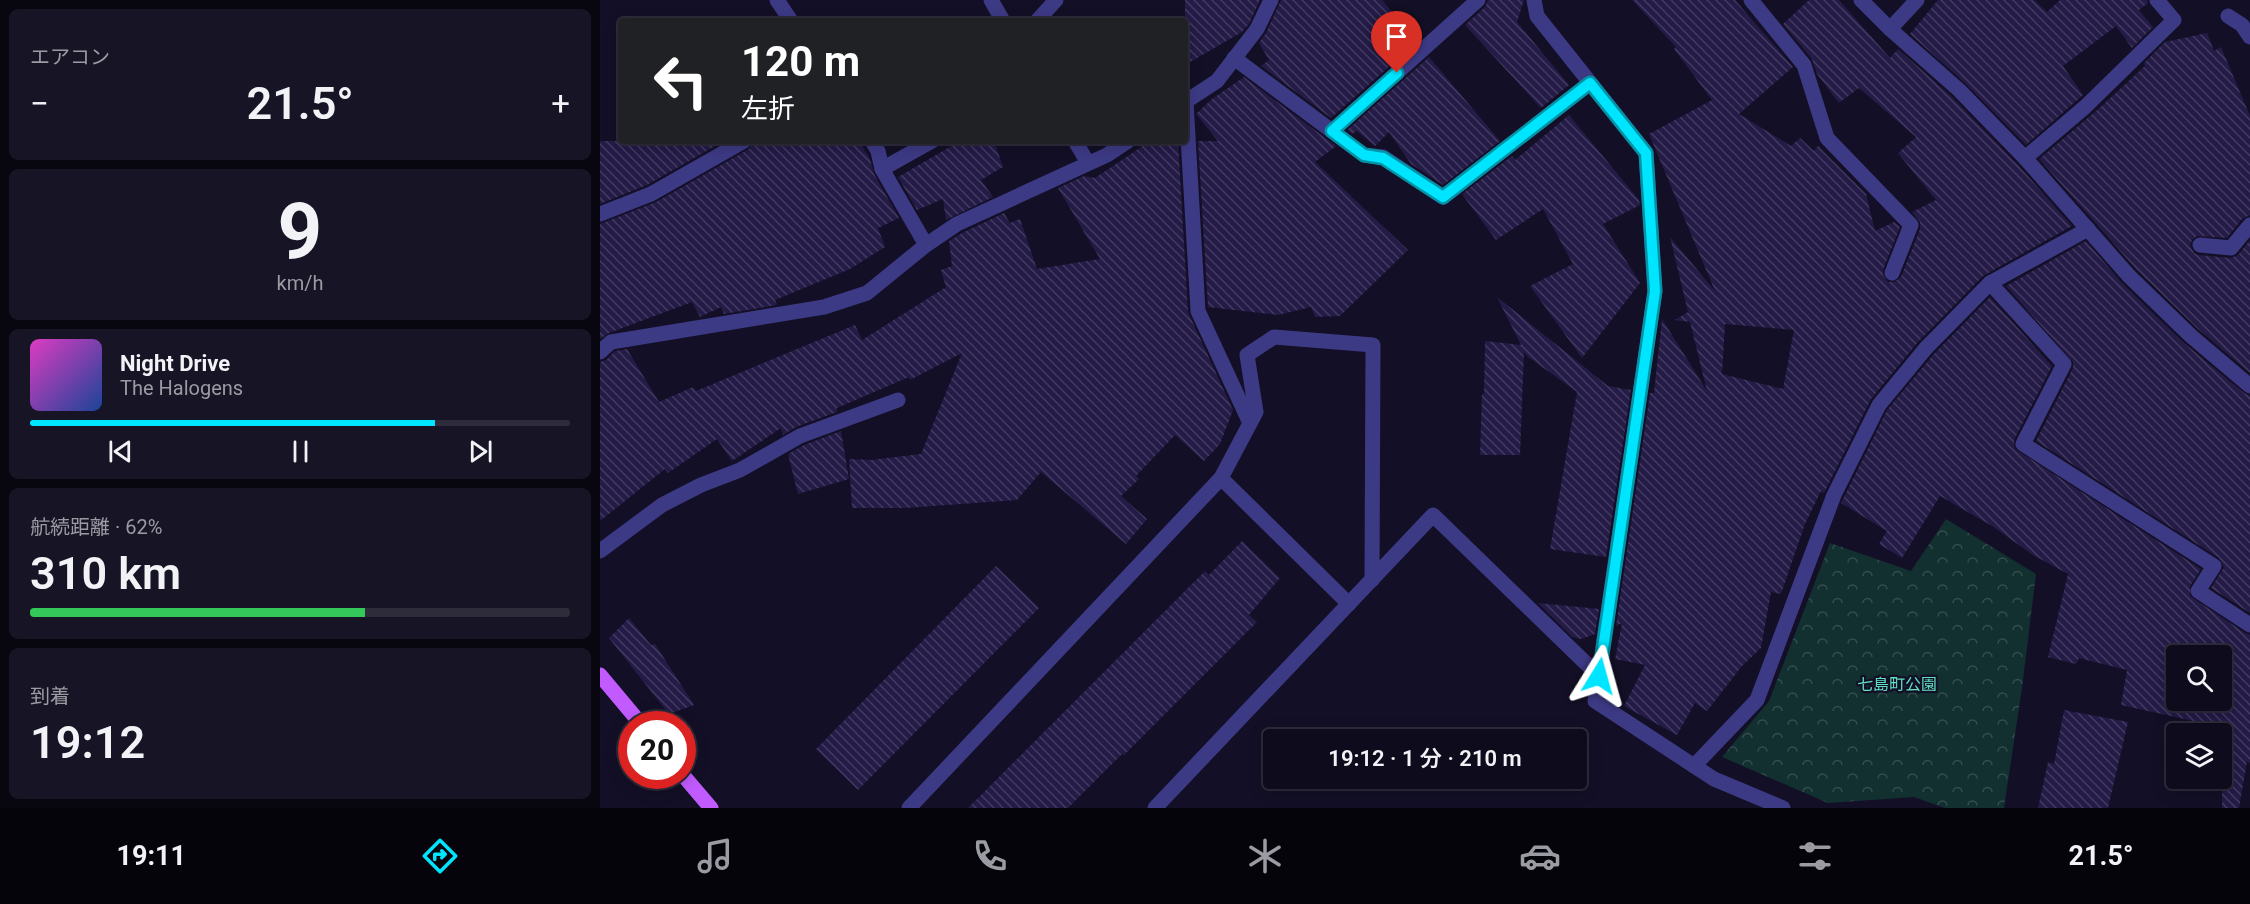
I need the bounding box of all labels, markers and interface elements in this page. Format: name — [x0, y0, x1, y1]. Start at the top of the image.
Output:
pin — [1371, 11, 1422, 73]
icon: arrive — [1380, 20, 1413, 53]
text: 120 m — [741, 37, 860, 86]
icon: left — [642, 42, 720, 120]
text: エアコン — [30, 45, 110, 69]
text: 21.5° — [246, 77, 354, 130]
text: − — [30, 84, 49, 123]
text: + — [551, 84, 570, 123]
text: 左折 — [741, 93, 795, 125]
text: 9 — [278, 186, 322, 277]
text: km/h — [277, 271, 323, 295]
text: Night Drive — [120, 351, 230, 376]
text: The Halogens — [120, 376, 243, 400]
icon: previous — [104, 435, 137, 468]
icon: pause — [284, 435, 317, 468]
icon: next — [464, 435, 497, 468]
text: 航続距離 · 62% — [30, 515, 162, 539]
text: 310 km — [30, 547, 181, 600]
position arrow — [1567, 644, 1631, 708]
map controls — [2166, 645, 2232, 789]
button: search — [2166, 645, 2232, 711]
park label: 七島町公園 — [1857, 675, 1937, 694]
text: 到着 — [30, 684, 70, 708]
speed limit sign: 20 — [618, 711, 696, 789]
text: 19:12 — [30, 716, 145, 769]
button: layers — [2166, 723, 2232, 789]
text: 19:12 · 1 分 · 210 m — [1328, 746, 1522, 771]
icon: directions — [419, 835, 461, 877]
icon: music — [694, 835, 736, 877]
icon: phone — [969, 835, 1011, 877]
icon: climate — [1244, 835, 1286, 877]
icon: car — [1519, 835, 1561, 877]
icon: filters — [1794, 835, 1836, 877]
text: 19:11 — [116, 840, 186, 872]
text: 21.5° — [2069, 840, 2133, 872]

